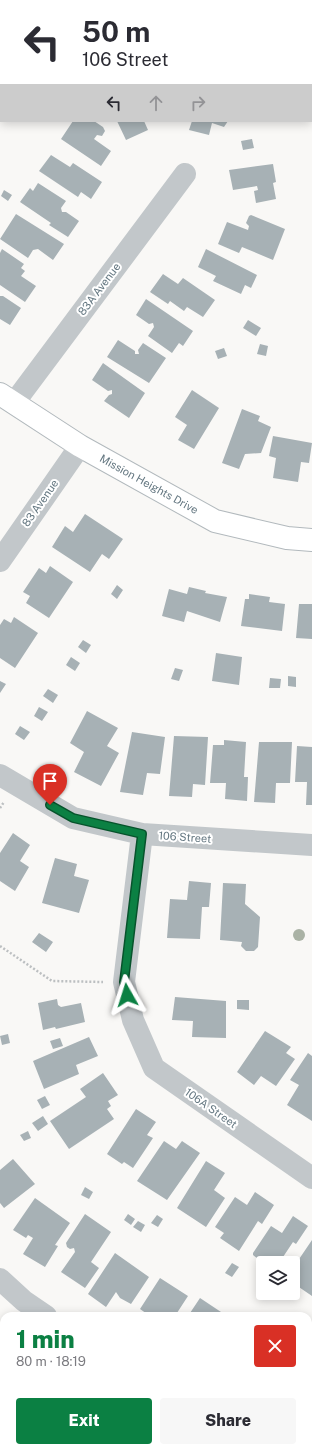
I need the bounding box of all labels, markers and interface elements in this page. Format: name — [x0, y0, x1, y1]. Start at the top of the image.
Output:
text: 50 m — [82, 15, 150, 48]
icon: left — [16, 16, 68, 68]
text: 106 Street — [82, 49, 168, 70]
icon: left — [103, 92, 125, 114]
icon: ahead — [145, 92, 167, 114]
icon: right — [187, 92, 209, 114]
street label: 83A Avenue — [75, 261, 123, 317]
street label: Mission Heights Drive — [98, 452, 200, 516]
street label: 83 Avenue — [19, 477, 61, 529]
pin — [33, 764, 67, 805]
icon: arrive — [39, 770, 61, 792]
street label: 106 Street — [158, 829, 212, 845]
position arrow — [106, 974, 148, 1016]
street label: 106A Street — [183, 1086, 239, 1130]
map controls — [256, 1256, 300, 1300]
button: layers — [256, 1256, 300, 1300]
text: 1 min — [16, 1325, 75, 1353]
button: close — [254, 1325, 296, 1367]
text: 80 m · 18:19 — [16, 1354, 86, 1369]
button: Exit — [16, 1398, 152, 1444]
button: Share — [160, 1398, 296, 1444]

